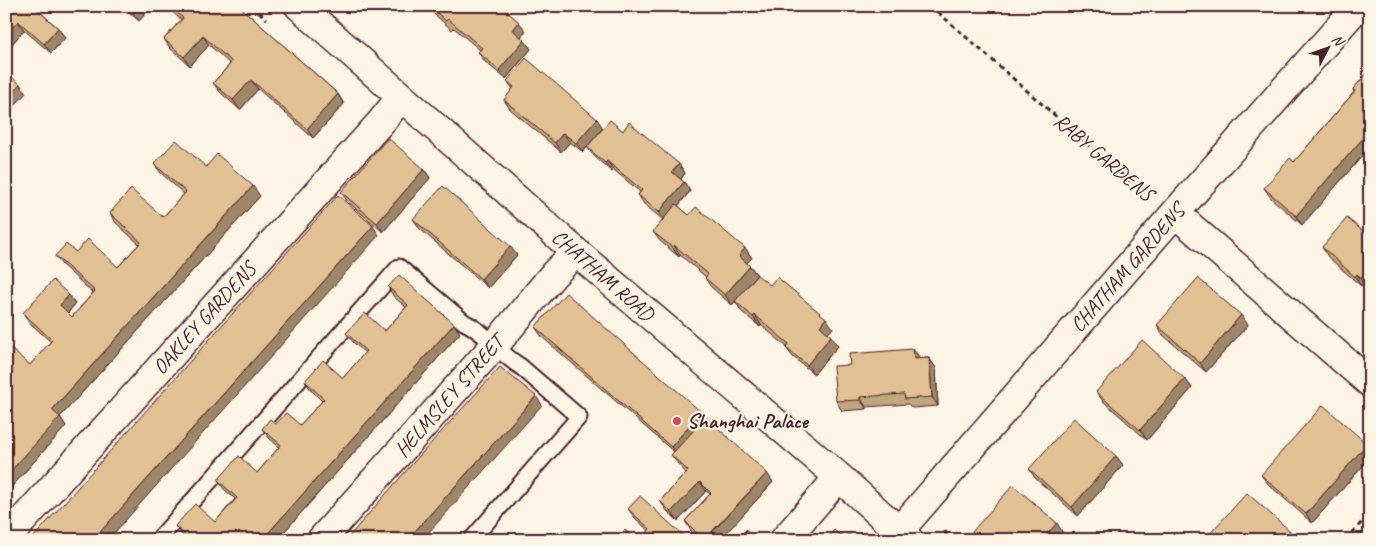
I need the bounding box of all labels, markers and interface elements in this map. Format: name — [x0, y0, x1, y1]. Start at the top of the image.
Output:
north arrow — [1304, 22, 1354, 72]
text: N — [1328, 31, 1348, 50]
street label: RABY GARDENS — [1049, 108, 1162, 208]
street label: CHATHAM GARDENS — [1064, 196, 1192, 337]
street label: CHATHAM ROAD — [547, 224, 661, 328]
street label: OAKLEY GARDENS — [147, 254, 263, 379]
street label: HELMSLEY STREET — [389, 326, 512, 462]
place label: Shanghai Palace — [687, 408, 810, 434]
marker: Shanghai Palace — [671, 415, 683, 427]

